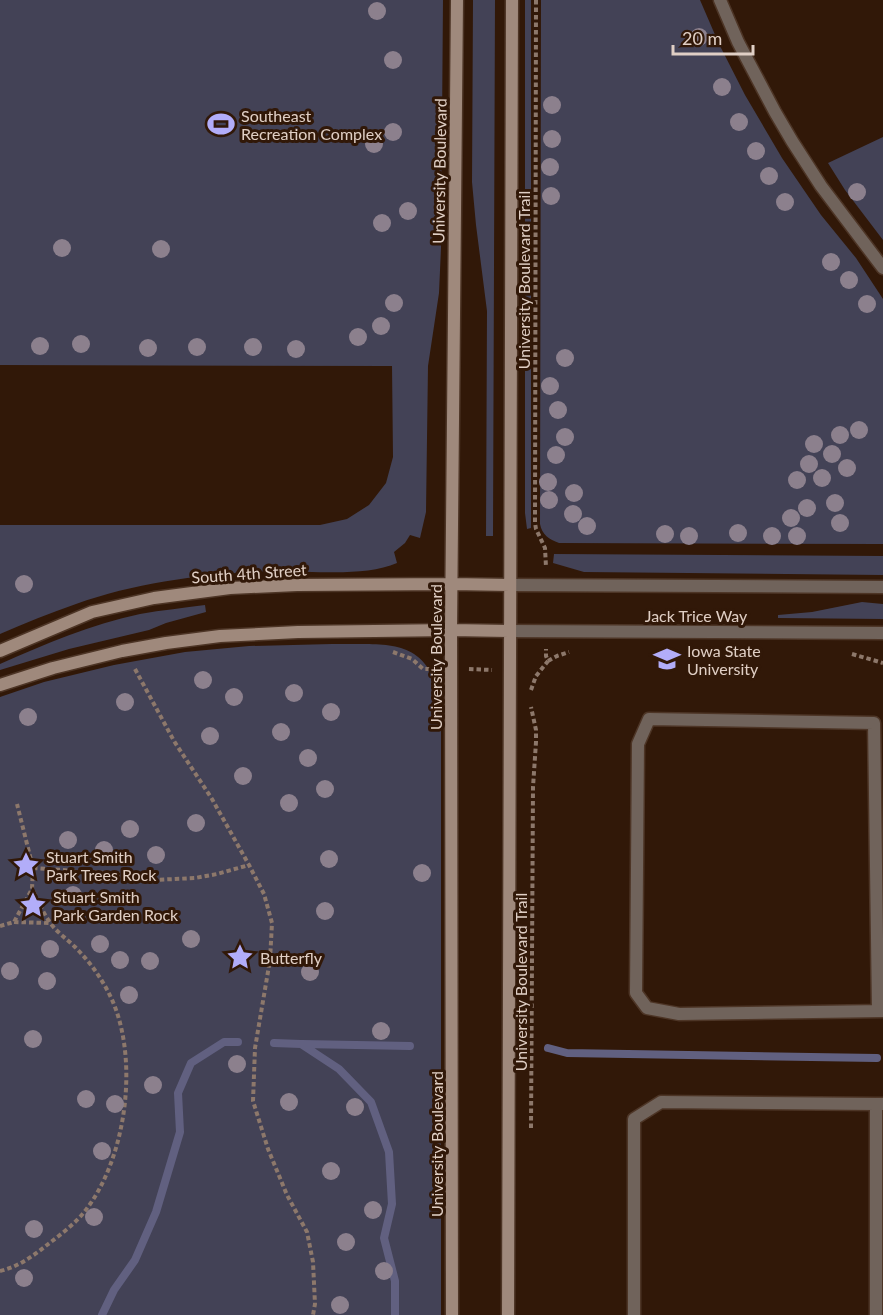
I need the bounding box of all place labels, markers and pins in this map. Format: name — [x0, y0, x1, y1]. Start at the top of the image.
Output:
place label: Southeast Recreation Complex — [241, 106, 382, 143]
sports icon: Southeast Recreation Complex — [206, 109, 236, 139]
place label: Iowa State University — [687, 641, 761, 678]
school or university icon: Iowa State University — [652, 644, 682, 674]
place label: Stuart Smith Park Trees Rock — [46, 847, 157, 884]
place icon: Stuart Smith Park Trees Rock — [11, 850, 41, 880]
place label: Stuart Smith Park Garden Rock — [53, 887, 179, 924]
place icon: Stuart Smith Park Garden Rock — [18, 890, 48, 920]
place icon: Butterfly — [225, 942, 255, 972]
place label: Butterfly — [260, 948, 323, 967]

